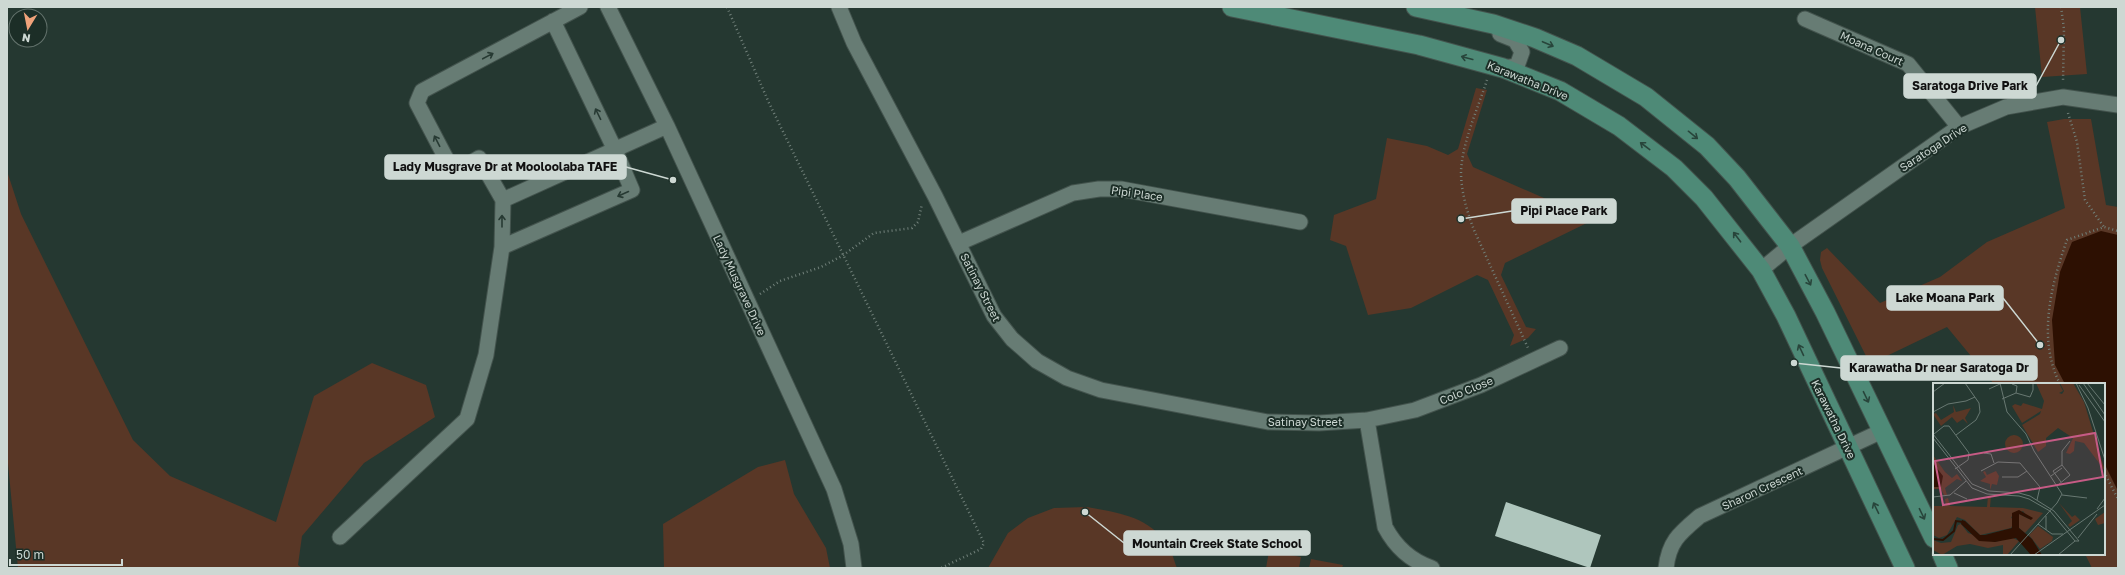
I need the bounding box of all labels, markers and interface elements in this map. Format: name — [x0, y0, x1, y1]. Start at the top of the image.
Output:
north arrow — [8, 8, 48, 48]
street label: Moana Court — [1838, 28, 1906, 68]
text: N — [21, 31, 31, 45]
one-way arrow — [1541, 40, 1553, 48]
one-way arrow — [482, 52, 494, 59]
one-way arrow — [1461, 53, 1474, 61]
street label: Karawatha Drive — [1486, 58, 1570, 102]
callout: Saratoga Drive Park — [1904, 74, 2036, 98]
text: Saratoga Drive Park — [1912, 78, 2028, 93]
one-way arrow — [594, 109, 601, 121]
street label: Saratoga Drive — [1897, 120, 1969, 174]
one-way arrow — [1687, 130, 1698, 139]
one-way arrow — [433, 135, 440, 147]
one-way arrow — [1640, 142, 1651, 150]
callout: Lady Musgrave Dr at Mooloolaba TAFE — [385, 155, 626, 179]
text: Lady Musgrave Dr at Mooloolaba TAFE — [393, 159, 617, 174]
street label: Pipi Place — [1110, 183, 1164, 203]
one-way arrow — [618, 190, 630, 198]
callout: Pipi Place Park — [1512, 199, 1616, 223]
text: Pipi Place Park — [1520, 203, 1608, 218]
one-way arrow — [499, 215, 506, 228]
one-way arrow — [1732, 232, 1741, 243]
street label: Lady Musgrave Drive — [711, 233, 769, 337]
street label: Satinay Street — [958, 251, 1004, 323]
one-way arrow — [1805, 274, 1812, 286]
callout: Lake Moana Park — [1887, 286, 2003, 310]
text: Lake Moana Park — [1895, 290, 1995, 305]
one-way arrow — [1797, 344, 1804, 356]
callout: Karawatha Dr near Saratoga Dr — [1841, 356, 2037, 380]
text: Karawatha Dr near Saratoga Dr — [1849, 360, 2029, 375]
street label: Colo Close — [1437, 373, 1495, 407]
street label: Karawatha Drive — [1809, 377, 1859, 461]
inset map — [1933, 383, 2105, 555]
one-way arrow — [1863, 390, 1870, 402]
street label: Satinay Street — [1268, 415, 1342, 428]
street label: Sharon Crescent — [1720, 464, 1804, 512]
one-way arrow — [1872, 502, 1879, 514]
one-way arrow — [1919, 507, 1926, 519]
callout: Mountain Creek State School — [1124, 531, 1310, 555]
text: Mountain Creek State School — [1132, 536, 1302, 551]
scale bar — [10, 541, 122, 567]
text: 50 m — [16, 547, 44, 562]

